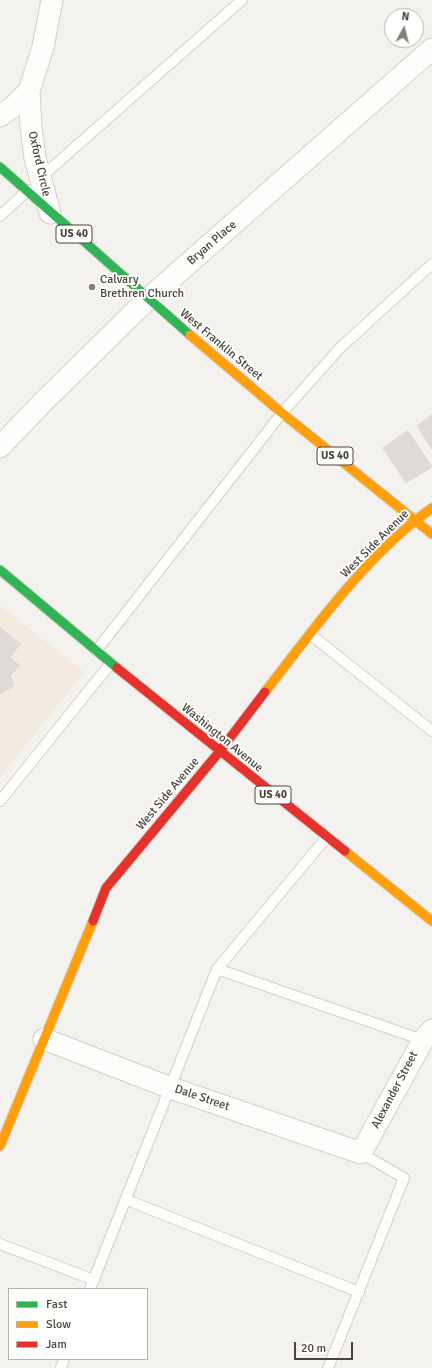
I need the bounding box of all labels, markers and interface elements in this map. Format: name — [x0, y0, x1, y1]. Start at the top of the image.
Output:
north arrow — [384, 8, 424, 48]
text: N — [401, 10, 410, 24]
street label: Oxford Circle — [24, 130, 54, 198]
street label: Bryan Place — [184, 218, 240, 268]
road number: US 40 — [56, 225, 92, 243]
place label: Calvary Brethren Church — [100, 273, 184, 301]
marker: Calvary Brethren Church — [87, 282, 97, 292]
street label: West Franklin Street — [177, 306, 265, 384]
road number: US 40 — [317, 447, 353, 465]
street label: West Side Avenue — [338, 507, 412, 581]
street label: Washington Avenue — [178, 701, 266, 775]
street label: West Side Avenue — [133, 755, 203, 833]
road number: US 40 — [255, 786, 291, 804]
street label: Alexander Street — [369, 1049, 421, 1131]
street label: Dale Street — [173, 1082, 231, 1114]
legend — [8, 1288, 148, 1360]
text: Fast — [46, 1297, 67, 1312]
text: Slow — [46, 1317, 71, 1332]
scale bar — [296, 1334, 355, 1360]
text: Jam — [46, 1337, 67, 1352]
text: 20 m — [301, 1341, 326, 1356]

